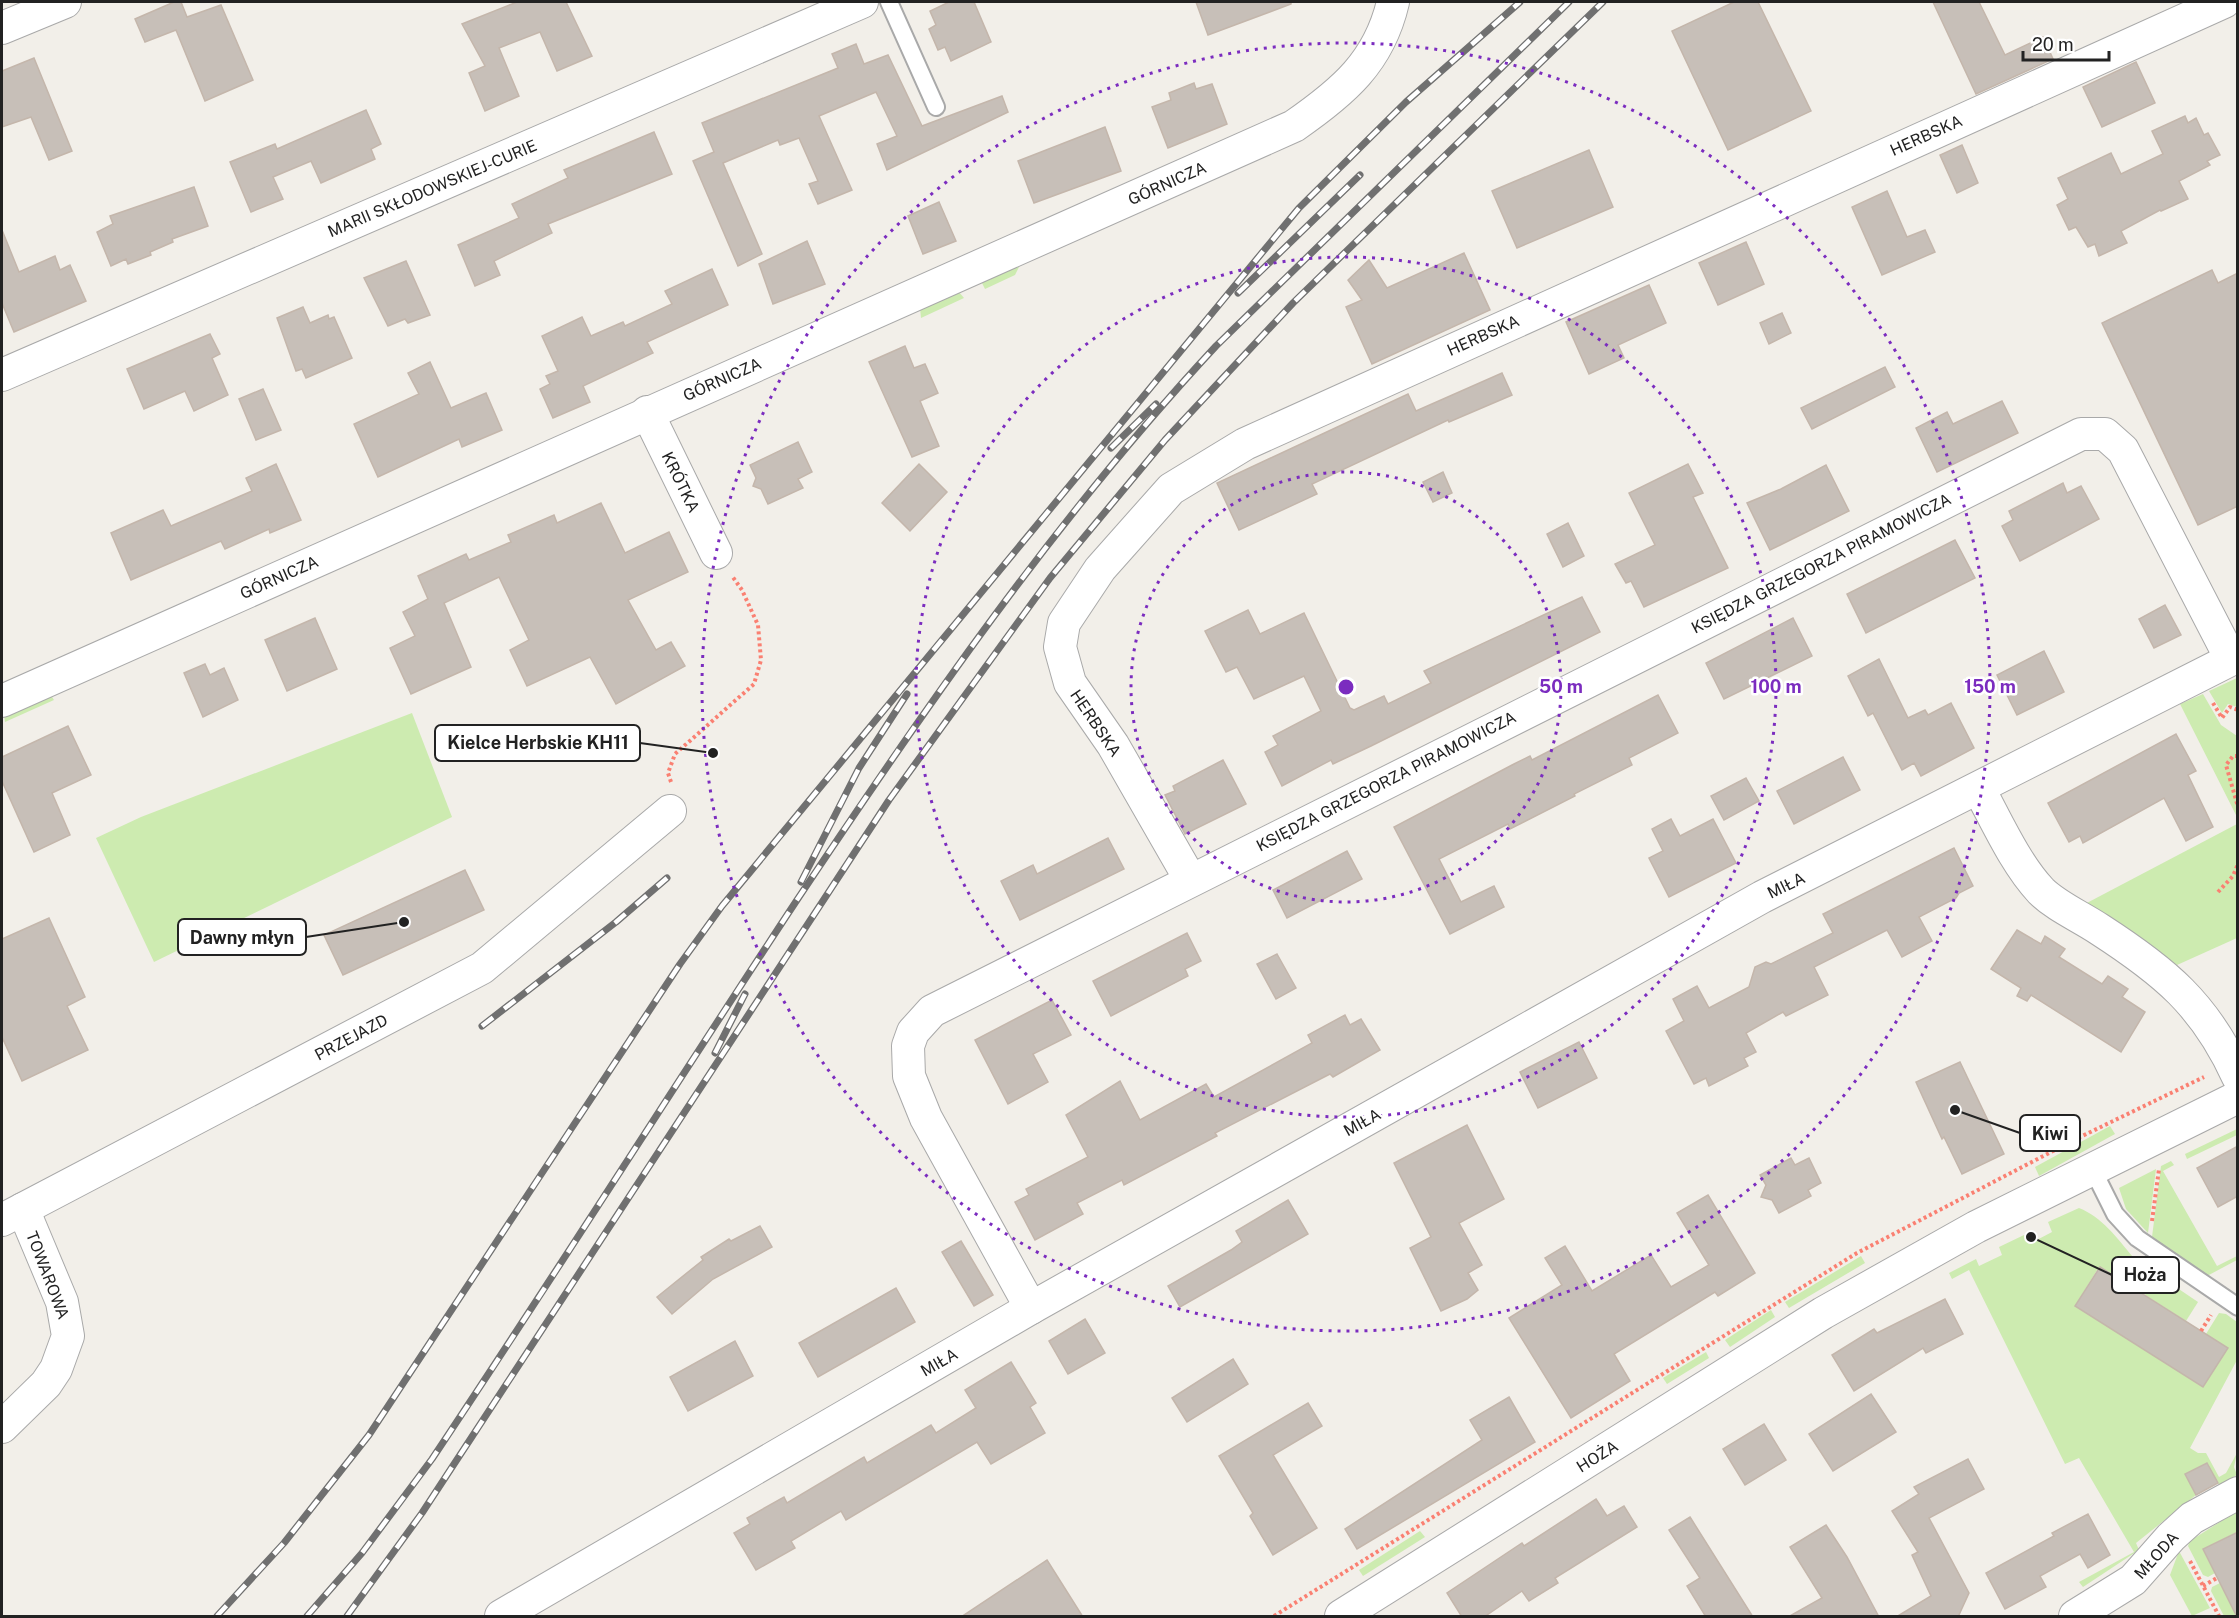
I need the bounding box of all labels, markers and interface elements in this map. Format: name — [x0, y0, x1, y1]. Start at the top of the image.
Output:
scale bar — [2023, 24, 2108, 62]
text: 20 m — [2032, 34, 2074, 55]
street label: HERBSKA — [1887, 111, 1965, 160]
street label: MARII SKŁODOWSKIEJ-CURIE — [325, 136, 540, 241]
street label: GÓRNICZA — [1125, 157, 1209, 209]
street label: HERBSKA — [1444, 311, 1522, 360]
street label: GÓRNICZA — [680, 353, 764, 405]
street label: KRÓTKA — [658, 448, 704, 516]
street label: KSIĘDZA GRZEGORZA PIRAMOWICZA — [1688, 489, 1954, 638]
street label: GÓRNICZA — [237, 551, 321, 603]
text: 50 m — [1539, 676, 1583, 697]
text: 100 m — [1750, 676, 1802, 697]
text: 150 m — [1964, 676, 2016, 697]
centre of rings — [1336, 677, 1356, 697]
street label: HERBSKA — [1066, 686, 1125, 761]
street label: KSIĘDZA GRZEGORZA PIRAMOWICZA — [1253, 707, 1519, 856]
callout: Kielce Herbskie KH11 — [435, 725, 640, 761]
text: Kielce Herbskie KH11 — [447, 732, 629, 753]
street label: MIŁA — [1764, 868, 1808, 903]
callout: Dawny młyn — [178, 919, 306, 955]
text: Dawny młyn — [190, 927, 294, 948]
street label: PRZEJAZD — [312, 1010, 391, 1065]
street label: MIŁA — [1340, 1105, 1384, 1140]
callout: Kiwi — [2020, 1115, 2080, 1151]
text: Kiwi — [2032, 1123, 2068, 1144]
street label: TOWAROWA — [22, 1229, 73, 1322]
callout: Hoża — [2112, 1257, 2179, 1293]
text: Hoża — [2123, 1264, 2167, 1285]
street label: MIŁA — [917, 1344, 961, 1381]
street label: HOŻA — [1573, 1436, 1621, 1476]
street label: MŁODA — [2130, 1528, 2182, 1583]

